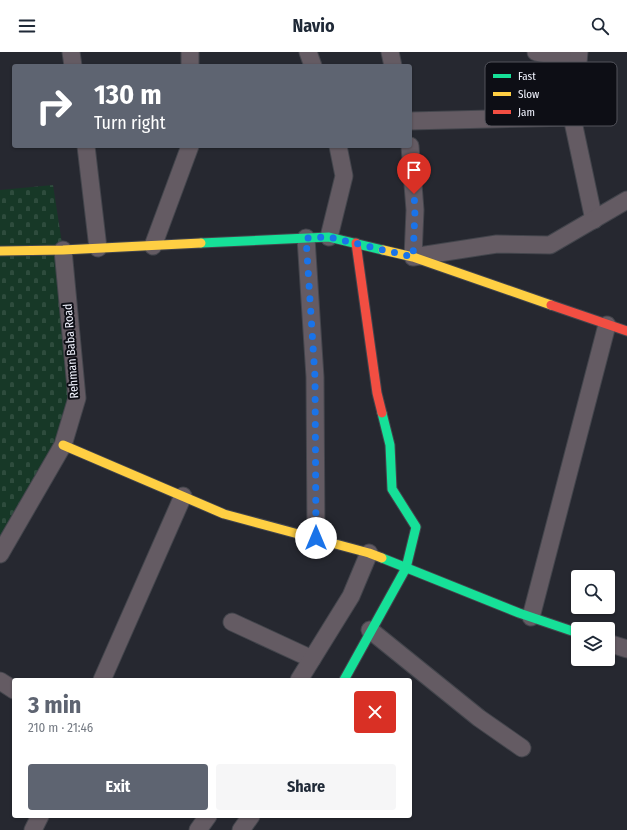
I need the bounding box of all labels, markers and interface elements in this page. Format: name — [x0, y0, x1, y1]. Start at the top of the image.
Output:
icon: menu — [16, 15, 38, 37]
text: Navio — [292, 15, 335, 37]
icon: search — [589, 15, 611, 37]
legend — [485, 62, 617, 126]
text: Fast — [518, 70, 536, 83]
text: 130 m — [94, 78, 162, 111]
icon: right — [28, 80, 80, 132]
text: Slow — [518, 88, 539, 101]
text: Jam — [518, 106, 535, 119]
text: Turn right — [94, 112, 166, 134]
pin — [397, 153, 431, 194]
icon: arrive — [403, 159, 425, 181]
street label: Rehman Baba Road — [61, 303, 81, 399]
position arrow — [295, 517, 337, 559]
map controls — [571, 570, 615, 666]
button: search — [571, 570, 615, 614]
button: layers — [571, 622, 615, 666]
text: 3 min — [28, 691, 81, 719]
button: close — [354, 691, 396, 733]
text: 210 m · 21:46 — [28, 720, 93, 735]
button: Exit — [28, 764, 208, 810]
button: Share — [216, 764, 396, 810]

